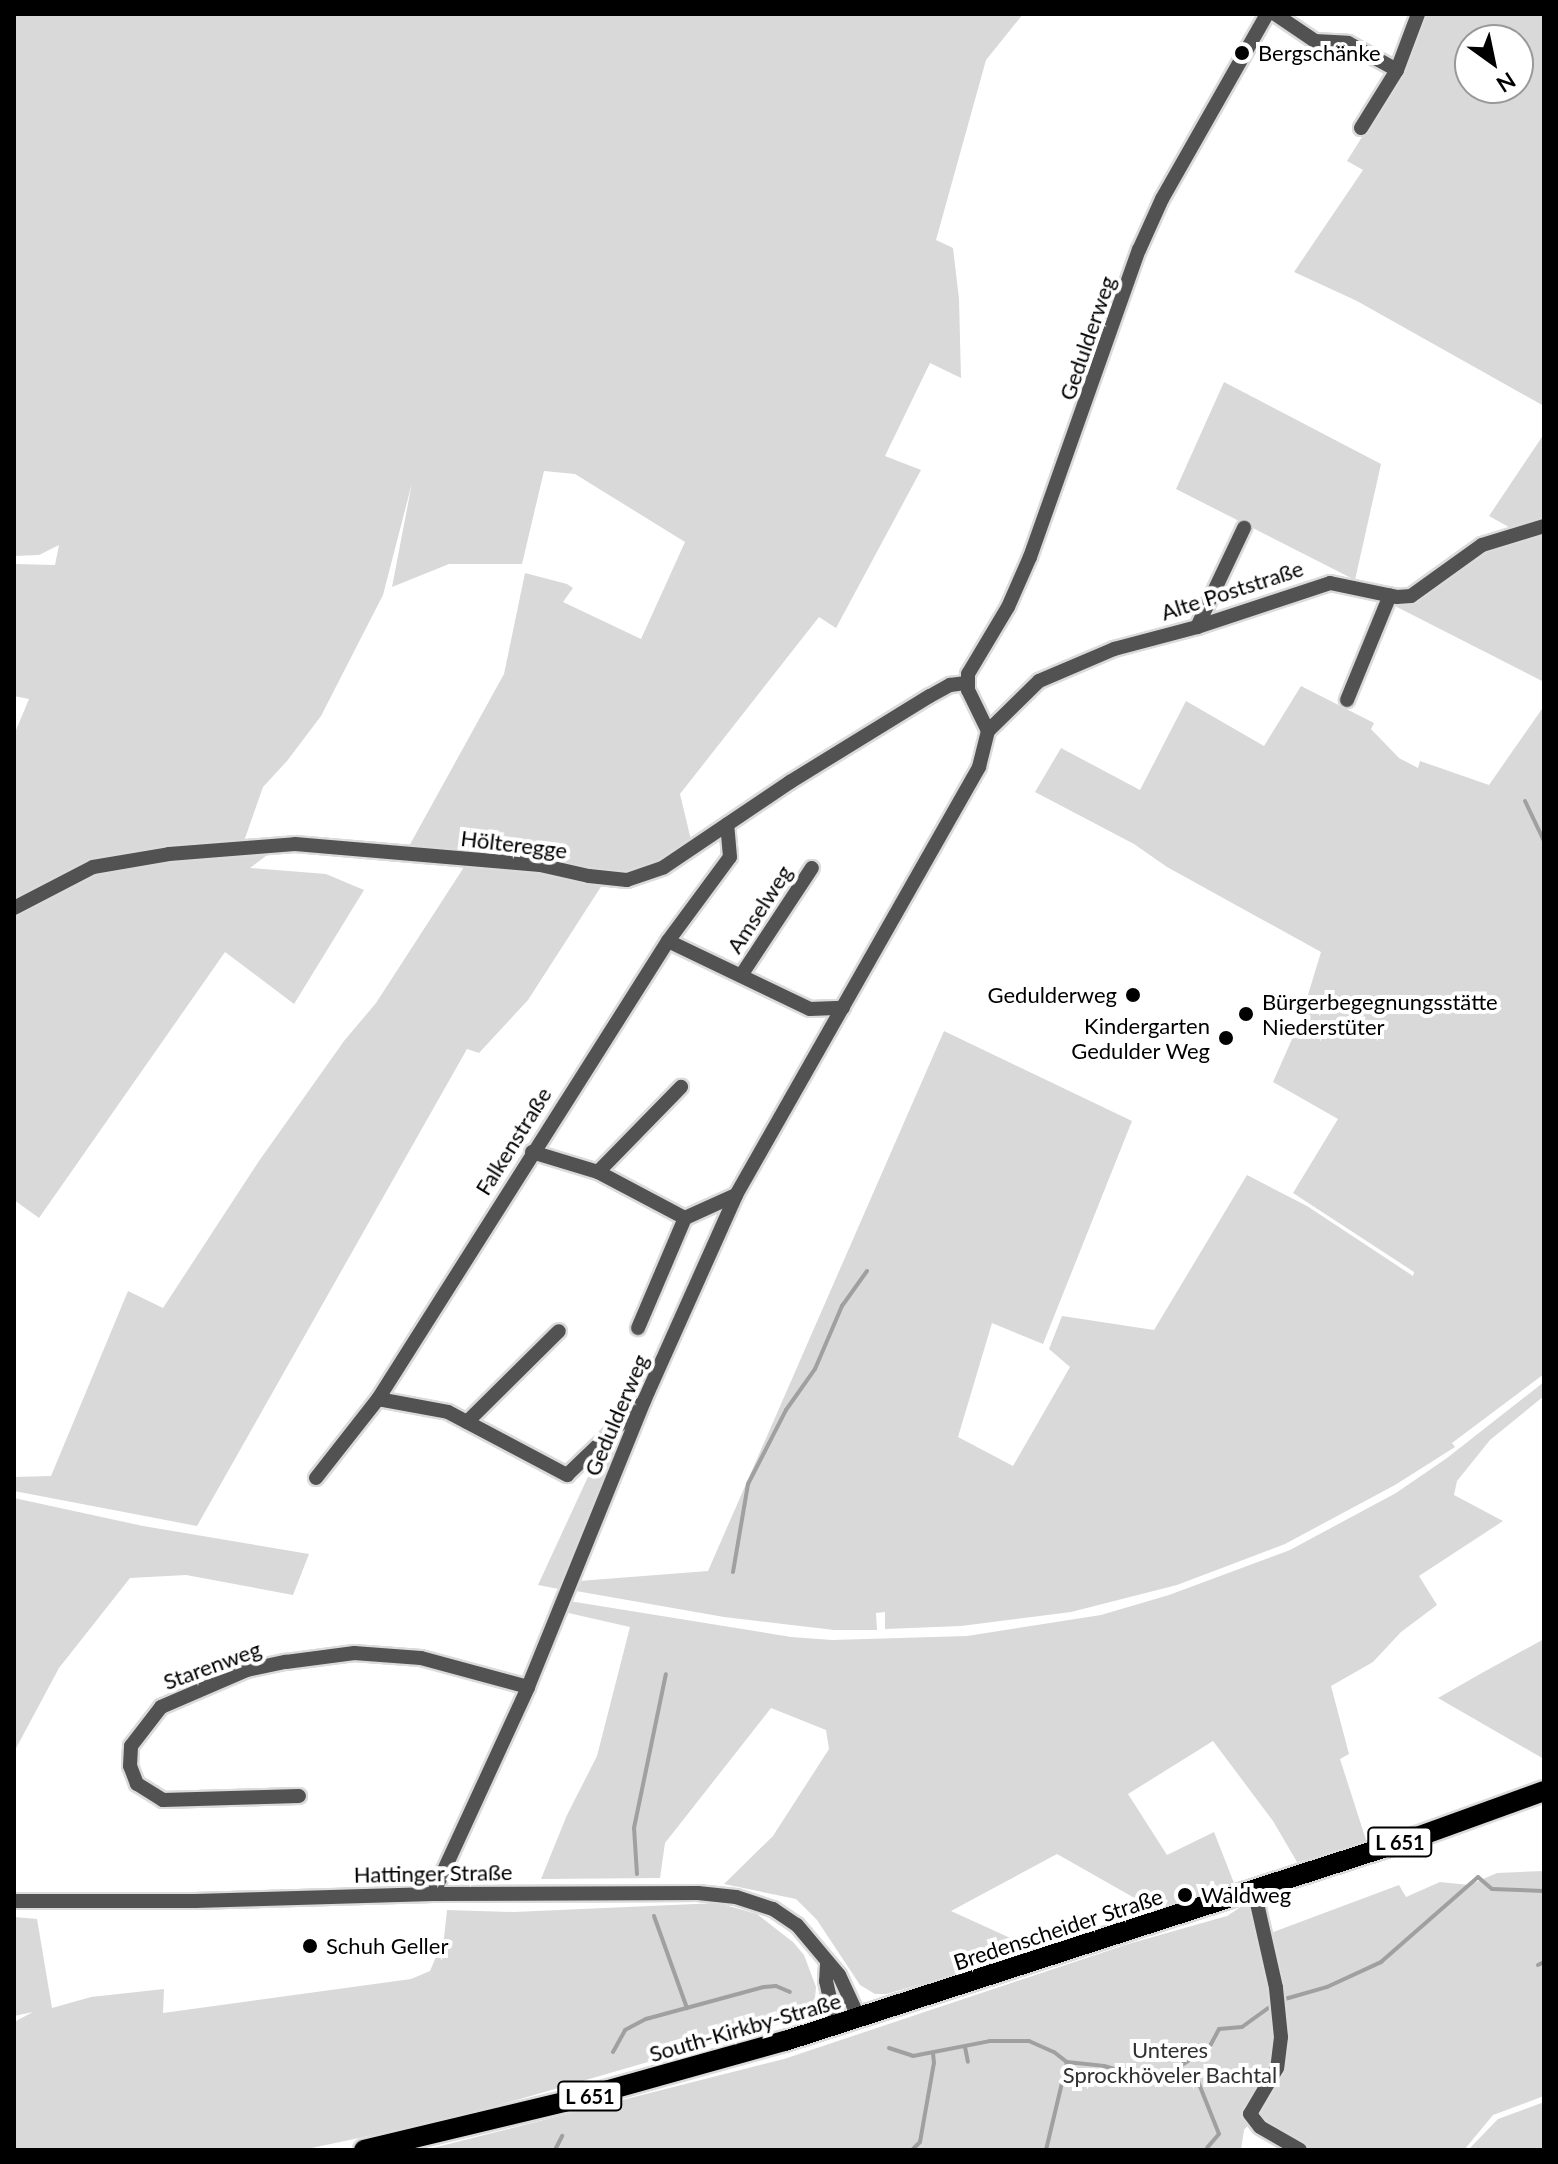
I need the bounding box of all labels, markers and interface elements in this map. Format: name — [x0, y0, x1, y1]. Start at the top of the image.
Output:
north arrow — [1454, 24, 1534, 104]
place label: Bergschänke — [1258, 40, 1381, 66]
marker: Bergschänke — [1233, 44, 1251, 62]
text: N — [1492, 67, 1521, 99]
street label: Gedulderweg — [1053, 272, 1121, 404]
street label: Alte Poststraße — [1157, 555, 1307, 625]
street label: Hölteregge — [459, 824, 569, 864]
street label: Amselweg — [721, 860, 797, 958]
place label: Gedulderweg — [988, 982, 1117, 1008]
marker: Gedulderweg — [1124, 986, 1142, 1004]
place label: Bürgerbegegnungsstätte Niederstüter — [1262, 988, 1498, 1040]
marker: Bürgerbegegnungsstätte Niederstüter — [1237, 1005, 1255, 1023]
place label: Kindergarten Gedulder Weg — [1070, 1012, 1210, 1064]
marker: Kindergarten Gedulder Weg — [1217, 1029, 1235, 1047]
street label: Falkenstraße — [469, 1082, 557, 1200]
street label: Gedulderweg — [579, 1350, 653, 1480]
street label: Starenweg — [160, 1635, 264, 1695]
road number: L 651 — [1366, 1826, 1434, 1858]
street label: Hattinger Straße — [353, 1858, 513, 1888]
place label: Waldweg — [1201, 1882, 1291, 1908]
street label: Bredenscheider Straße — [950, 1883, 1166, 1975]
marker: Waldweg — [1176, 1886, 1194, 1904]
place label: Schuh Geller — [326, 1933, 448, 1959]
marker: Schuh Geller — [301, 1937, 319, 1955]
street label: South-Kirkby-Straße — [646, 1987, 844, 2067]
park label: Unteres Sprockhöveler Bachtal — [1063, 2036, 1277, 2088]
road number: L 651 — [556, 2080, 624, 2112]

